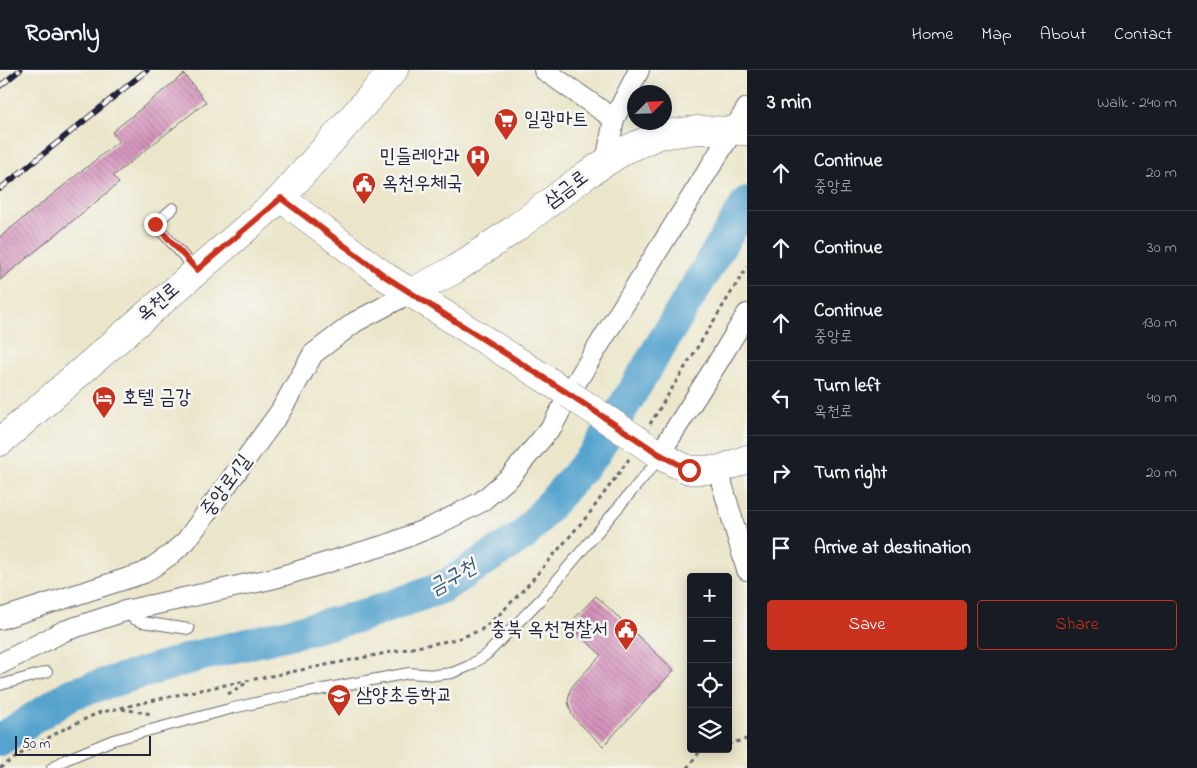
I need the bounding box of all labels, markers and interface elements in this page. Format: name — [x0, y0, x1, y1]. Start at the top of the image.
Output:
text: Roamly — [25, 17, 100, 52]
text: Home — [912, 22, 953, 48]
text: Map — [981, 22, 1012, 48]
text: About — [1040, 22, 1086, 48]
text: Contact — [1114, 22, 1172, 48]
north arrow — [627, 85, 672, 130]
text: 3 min — [767, 88, 811, 118]
text: Walk · 240 m — [1097, 91, 1177, 115]
place label: 일광마트 — [524, 106, 588, 135]
supermarket icon: 일광마트 — [493, 107, 519, 141]
place label: 민들레안과 — [380, 143, 460, 172]
hospital icon: 민들레안과 — [465, 144, 491, 178]
text: Continue — [814, 148, 882, 175]
icon: ahead — [767, 159, 795, 187]
text: 20 m — [1146, 161, 1177, 185]
street label: 삼금로 — [539, 164, 595, 216]
place label: 옥천우체국 — [382, 170, 462, 199]
public building icon: 옥천우체국 — [351, 171, 377, 205]
text: 중앙로 — [814, 175, 853, 199]
route end — [144, 213, 167, 236]
icon: ahead — [767, 234, 795, 262]
text: Continue — [814, 235, 882, 262]
text: 30 m — [1147, 236, 1177, 260]
street label: 옥천로 — [131, 276, 187, 330]
text: Continue — [814, 298, 882, 325]
icon: ahead — [767, 309, 795, 337]
text: 130 m — [1142, 311, 1177, 335]
text: 중앙로 — [814, 325, 853, 349]
text: Turn left — [814, 373, 881, 400]
place label: 호텔 금강 — [122, 384, 191, 413]
icon: left — [767, 384, 795, 412]
hotel icon: 호텔 금강 — [91, 385, 117, 419]
text: 40 m — [1147, 386, 1177, 410]
text: 옥천로 — [814, 400, 853, 424]
street label: 중앙로1길 — [194, 449, 260, 523]
route start — [678, 459, 701, 482]
icon: right — [767, 459, 795, 487]
text: Turn right — [814, 460, 887, 487]
text: 20 m — [1146, 461, 1177, 485]
icon: arrive — [767, 534, 795, 562]
text: Arrive at destination — [814, 535, 971, 562]
water label: 금구천 — [424, 552, 484, 603]
map controls — [687, 573, 732, 753]
button: + — [687, 573, 732, 618]
button: Save — [767, 600, 967, 650]
button: Share — [977, 600, 1177, 650]
place label: 충북 옥천경찰서 — [490, 616, 608, 645]
public building icon: 충북 옥천경찰서 — [613, 617, 639, 651]
button: − — [687, 618, 732, 663]
button: locate — [687, 663, 732, 708]
place label: 삼양초등학교 — [356, 682, 453, 711]
school or university icon: 삼양초등학교 — [326, 683, 352, 717]
button: layers — [687, 708, 732, 753]
scale bar — [15, 733, 151, 756]
text: 50 m — [22, 734, 50, 755]

